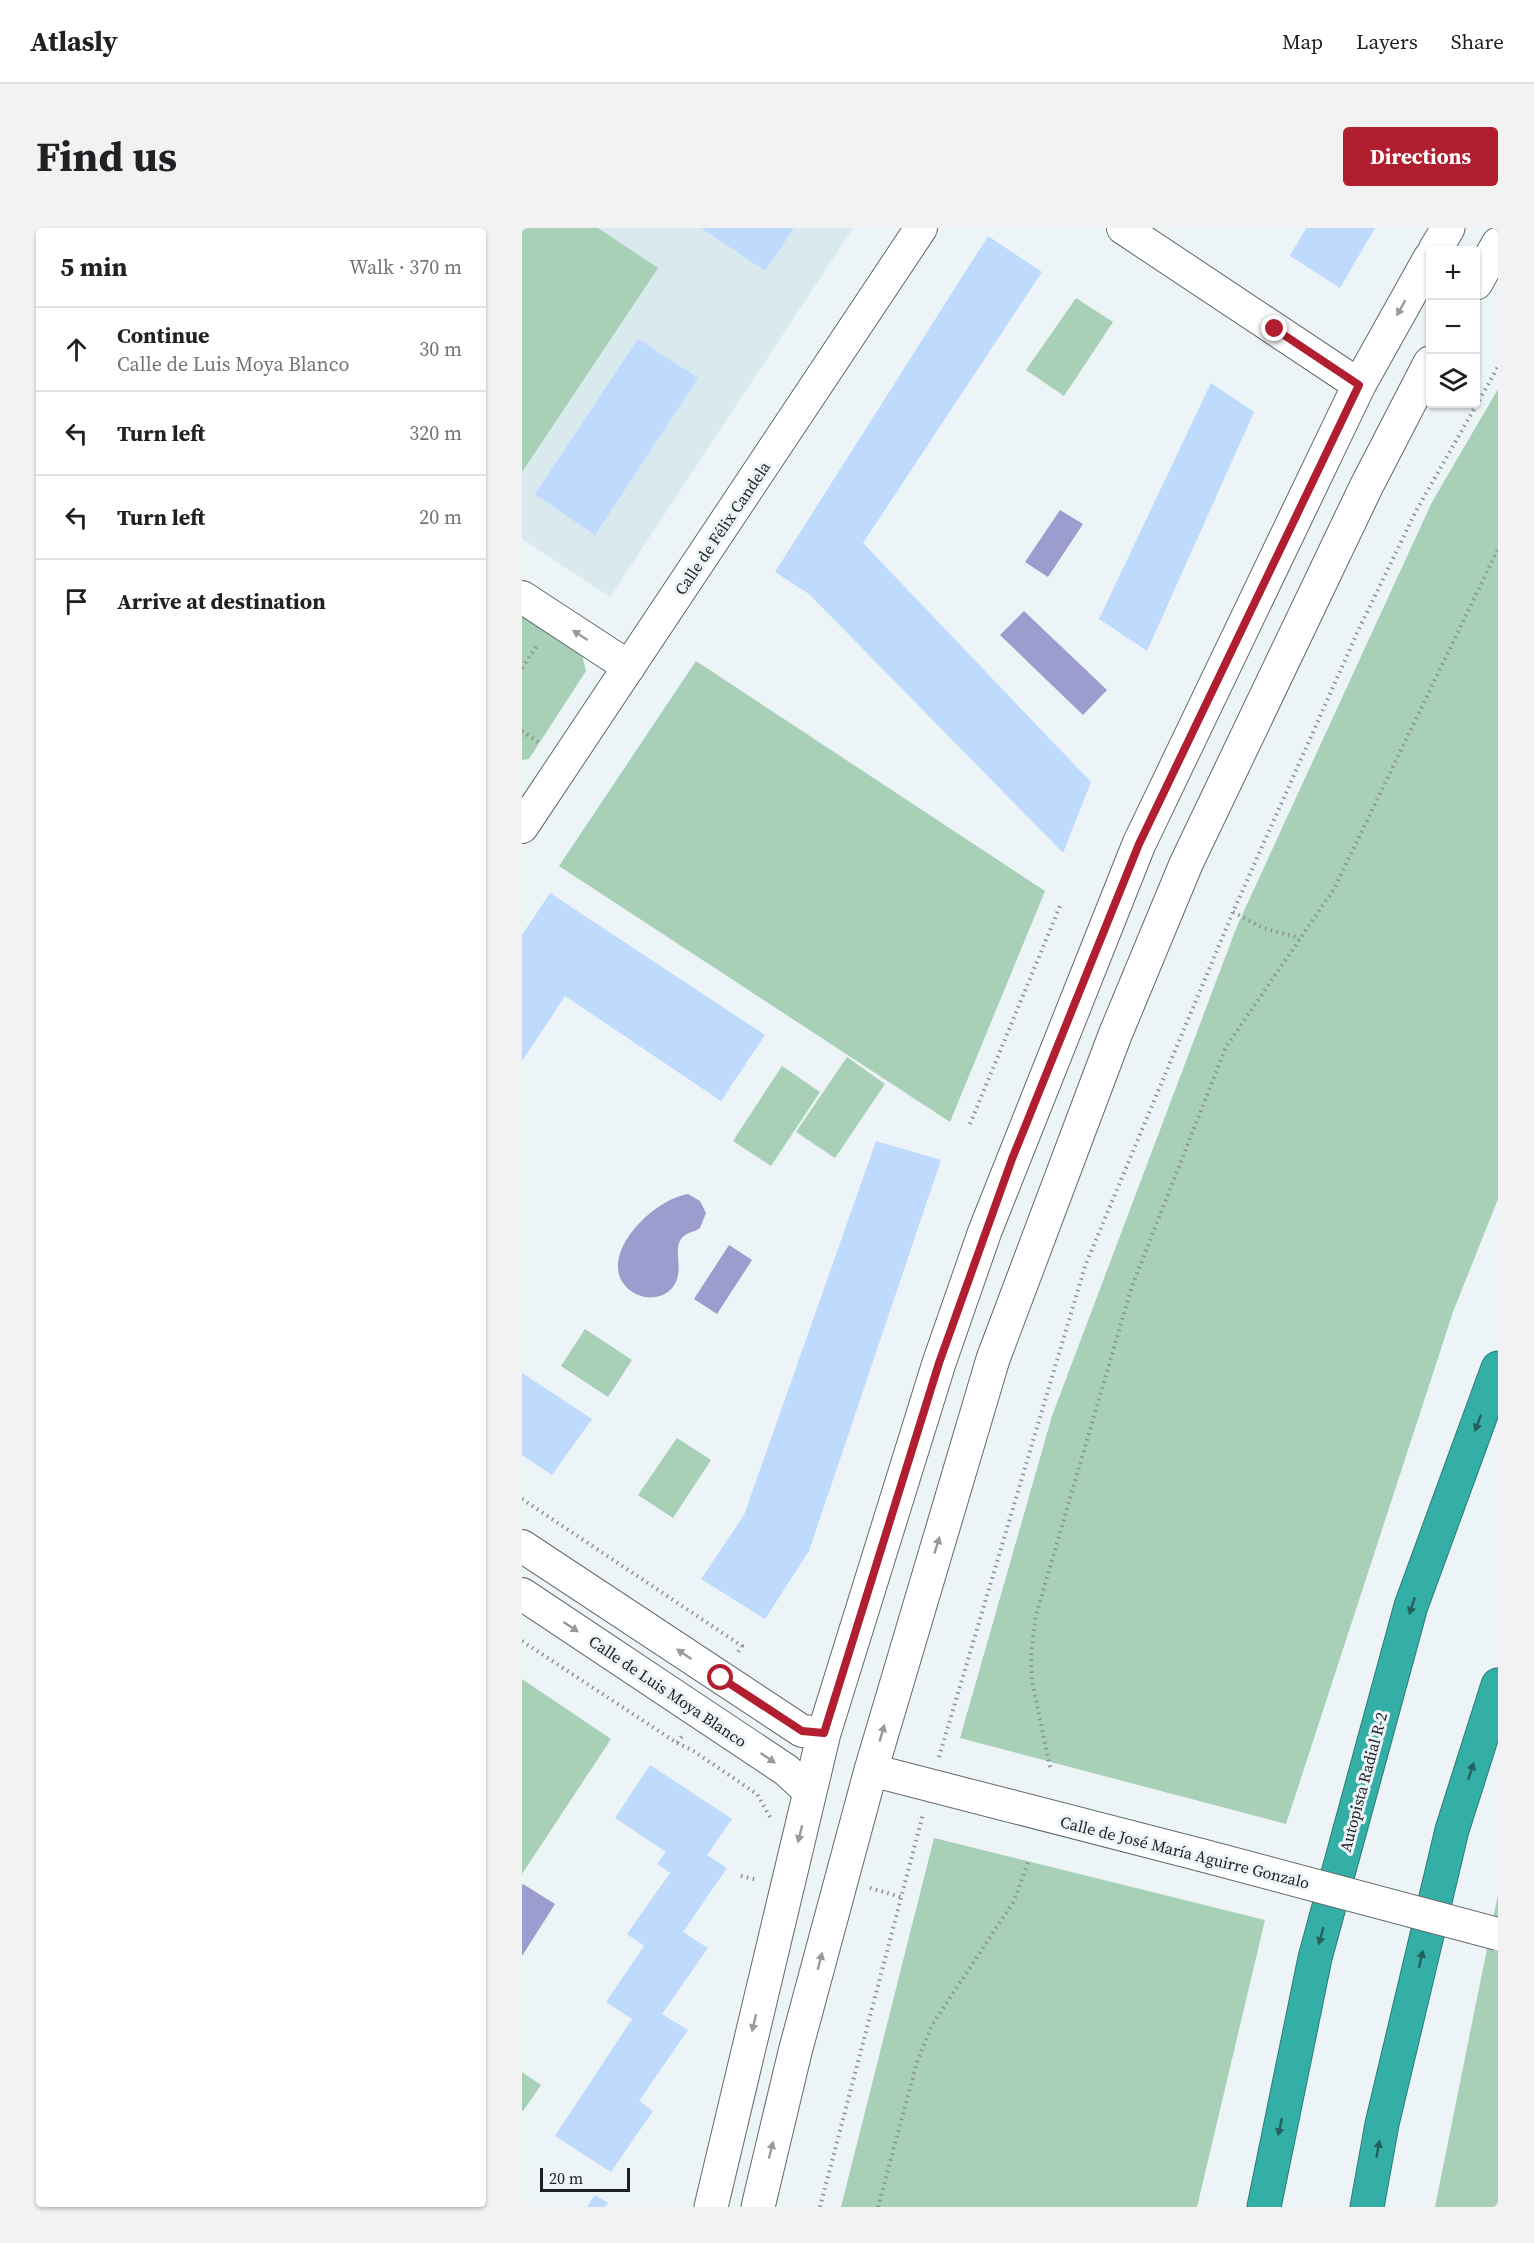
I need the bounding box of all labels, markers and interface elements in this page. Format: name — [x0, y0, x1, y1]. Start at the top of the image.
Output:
text: Atlasly — [30, 22, 118, 60]
text: Map — [1282, 27, 1323, 56]
text: Layers — [1356, 27, 1418, 56]
text: Share — [1451, 27, 1504, 56]
text: Find us — [36, 127, 177, 185]
button: Directions — [1343, 127, 1498, 186]
map controls — [1426, 246, 1480, 408]
button: + — [1426, 246, 1480, 300]
text: 5 min — [60, 249, 127, 285]
text: Walk · 370 m — [349, 253, 462, 281]
one-way arrow — [1396, 300, 1406, 317]
button: − — [1426, 300, 1480, 354]
route end — [1261, 315, 1287, 341]
text: Continue — [117, 320, 210, 350]
icon: ahead — [60, 333, 93, 366]
text: 30 m — [419, 335, 462, 363]
text: Calle de Luis Moya Blanco — [117, 350, 349, 378]
button: layers — [1426, 354, 1480, 408]
icon: left — [60, 417, 93, 450]
text: Turn left — [117, 418, 205, 448]
text: 320 m — [409, 419, 462, 447]
street label: Calle de Félix Candela — [669, 456, 775, 599]
icon: left — [60, 501, 93, 534]
text: Turn left — [117, 502, 205, 532]
text: 20 m — [419, 503, 462, 531]
icon: arrive — [60, 585, 93, 618]
text: Arrive at destination — [117, 586, 326, 616]
one-way arrow — [572, 629, 588, 640]
one-way arrow — [1473, 1414, 1482, 1432]
one-way arrow — [933, 1536, 942, 1554]
one-way arrow — [1406, 1597, 1416, 1615]
one-way arrow — [562, 1621, 579, 1632]
street label: Calle de Luis Moya Blanco — [585, 1630, 751, 1752]
one-way arrow — [676, 1648, 692, 1659]
route start — [707, 1664, 733, 1690]
street label: Autopista Radial R-2 — [1334, 1710, 1392, 1854]
one-way arrow — [878, 1723, 887, 1741]
one-way arrow — [760, 1752, 776, 1763]
one-way arrow — [1467, 1762, 1476, 1780]
street label: Calle de José María Aguirre Gonzalo — [1058, 1810, 1312, 1894]
one-way arrow — [794, 1825, 804, 1843]
one-way arrow — [1316, 1927, 1326, 1945]
one-way arrow — [1417, 1950, 1427, 1969]
one-way arrow — [816, 1952, 825, 1970]
one-way arrow — [749, 2014, 758, 2033]
one-way arrow — [1275, 2117, 1285, 2136]
one-way arrow — [1373, 2140, 1382, 2159]
one-way arrow — [767, 2141, 777, 2159]
scale bar — [540, 2165, 630, 2192]
text: 20 m — [549, 2167, 583, 2189]

